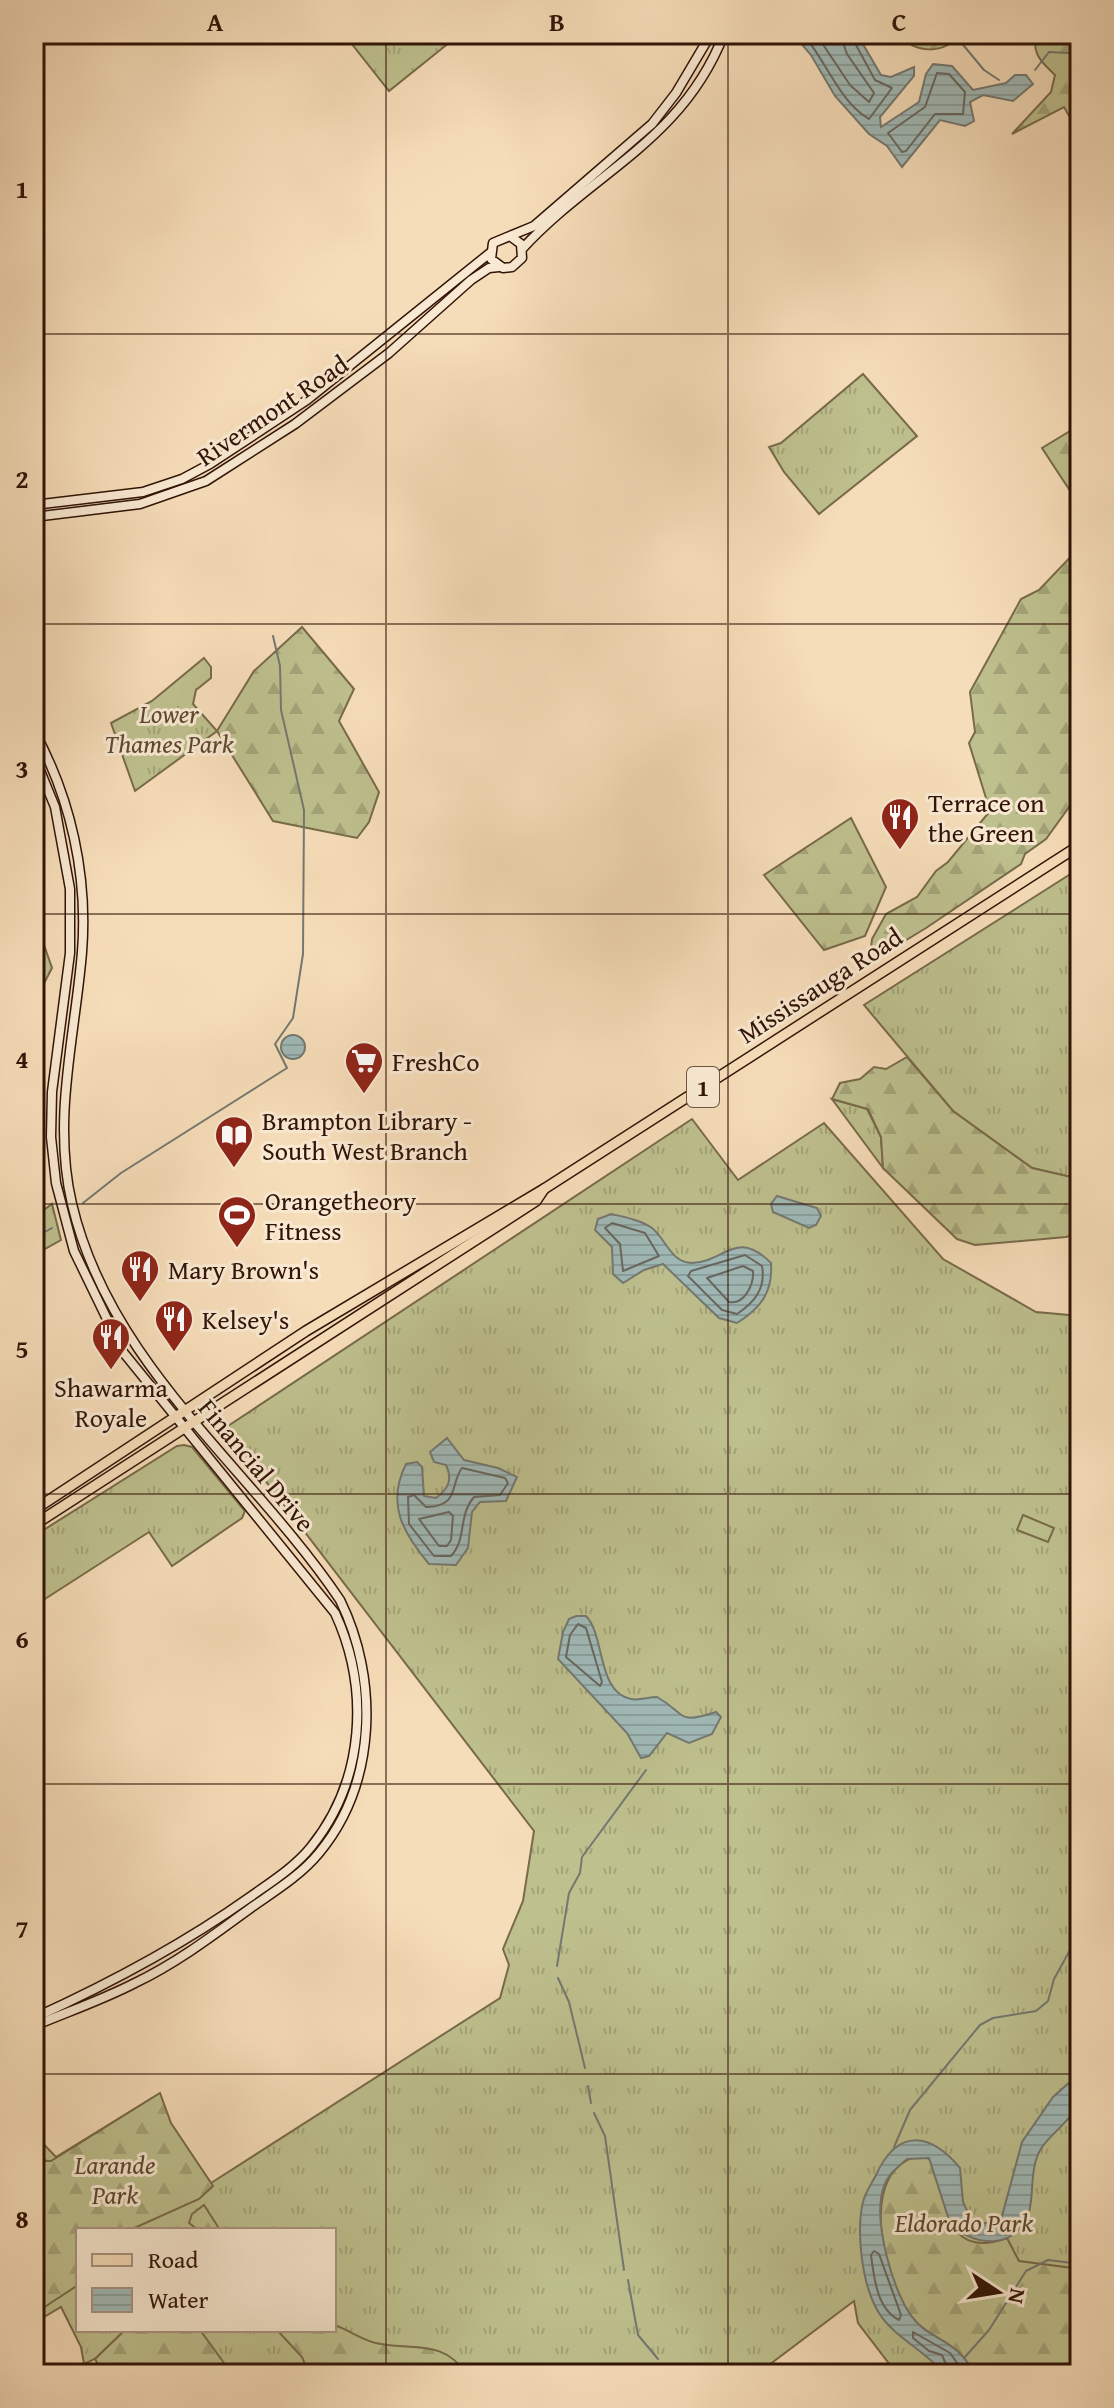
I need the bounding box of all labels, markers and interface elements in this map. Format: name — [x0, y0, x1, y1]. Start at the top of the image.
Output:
text: A — [207, 2, 224, 41]
text: B — [549, 2, 565, 41]
text: C — [892, 2, 906, 41]
text: 1 — [15, 169, 29, 208]
street label: Rivermont Road — [188, 345, 356, 475]
text: 2 — [15, 459, 29, 498]
park label: Lower Thames Park — [104, 694, 234, 763]
text: 3 — [15, 749, 29, 788]
place label: Terrace on the Green — [928, 783, 1045, 852]
restaurant icon: Terrace on the Green — [879, 796, 921, 851]
street label: Mississauga Road — [730, 917, 910, 1053]
text: 4 — [15, 1039, 29, 1078]
supermarket icon: FreshCo — [343, 1040, 385, 1095]
place label: FreshCo — [392, 1042, 480, 1081]
road number: 1 — [687, 1067, 719, 1107]
place label: Brampton Library - South West Branch — [262, 1101, 472, 1170]
library icon: Brampton Library - South West Branch — [213, 1114, 255, 1169]
place label: Orangetheory Fitness — [265, 1181, 416, 1250]
sports icon: Orangetheory Fitness — [216, 1194, 258, 1249]
restaurant icon: Mary Brown's — [119, 1248, 161, 1303]
place label: Mary Brown's — [168, 1250, 319, 1289]
restaurant icon: Kelsey's — [153, 1298, 195, 1353]
place label: Kelsey's — [202, 1300, 289, 1339]
restaurant icon: Shawarma Royale — [90, 1316, 132, 1371]
text: 5 — [15, 1329, 29, 1368]
place label: Shawarma Royale — [54, 1368, 169, 1437]
street label: Financial Drive — [189, 1390, 325, 1540]
text: 6 — [15, 1619, 29, 1658]
text: 7 — [15, 1909, 29, 1948]
park label: Larande Park — [74, 2145, 155, 2214]
text: 8 — [15, 2199, 29, 2238]
park label: Eldorado Park — [894, 2203, 1033, 2242]
legend — [76, 2228, 336, 2332]
text: Road — [148, 2242, 198, 2277]
north arrow — [958, 2252, 1038, 2332]
text: Water — [148, 2282, 209, 2317]
text: N — [1000, 2286, 1035, 2307]

